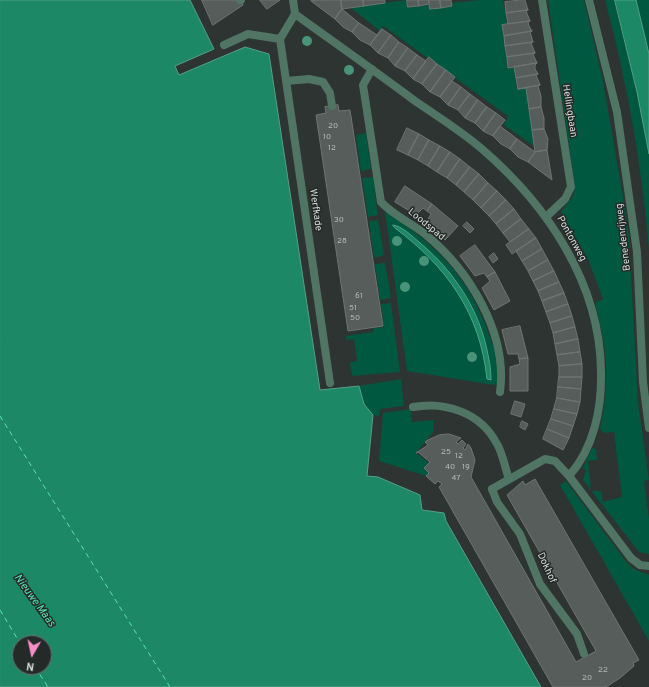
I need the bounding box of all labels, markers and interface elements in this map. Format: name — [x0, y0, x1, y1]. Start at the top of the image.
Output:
street label: Hellingbaan — [559, 84, 579, 138]
house number: 20 — [328, 121, 338, 131]
house number: 10 — [323, 132, 331, 142]
house number: 12 — [328, 143, 336, 153]
street label: Werfkade — [306, 188, 324, 232]
street label: Benedenrijweg — [614, 203, 634, 271]
street label: Loodspad — [405, 206, 447, 244]
street label: Pontonweg — [554, 214, 588, 264]
house number: 30 — [334, 215, 344, 225]
house number: 28 — [337, 236, 347, 246]
house number: 61 — [355, 291, 363, 301]
house number: 51 — [349, 303, 357, 313]
house number: 50 — [350, 313, 360, 323]
house number: 25 — [441, 447, 451, 457]
house number: 12 — [455, 451, 463, 461]
house number: 40 — [445, 462, 455, 472]
house number: 19 — [462, 462, 470, 472]
house number: 47 — [451, 473, 461, 483]
street label: Dokhof — [534, 551, 558, 585]
water label: Nieuwe Maas — [10, 572, 58, 630]
north arrow — [12, 635, 52, 675]
text: N — [25, 658, 35, 673]
house number: 22 — [598, 665, 608, 675]
house number: 20 — [582, 673, 592, 683]

